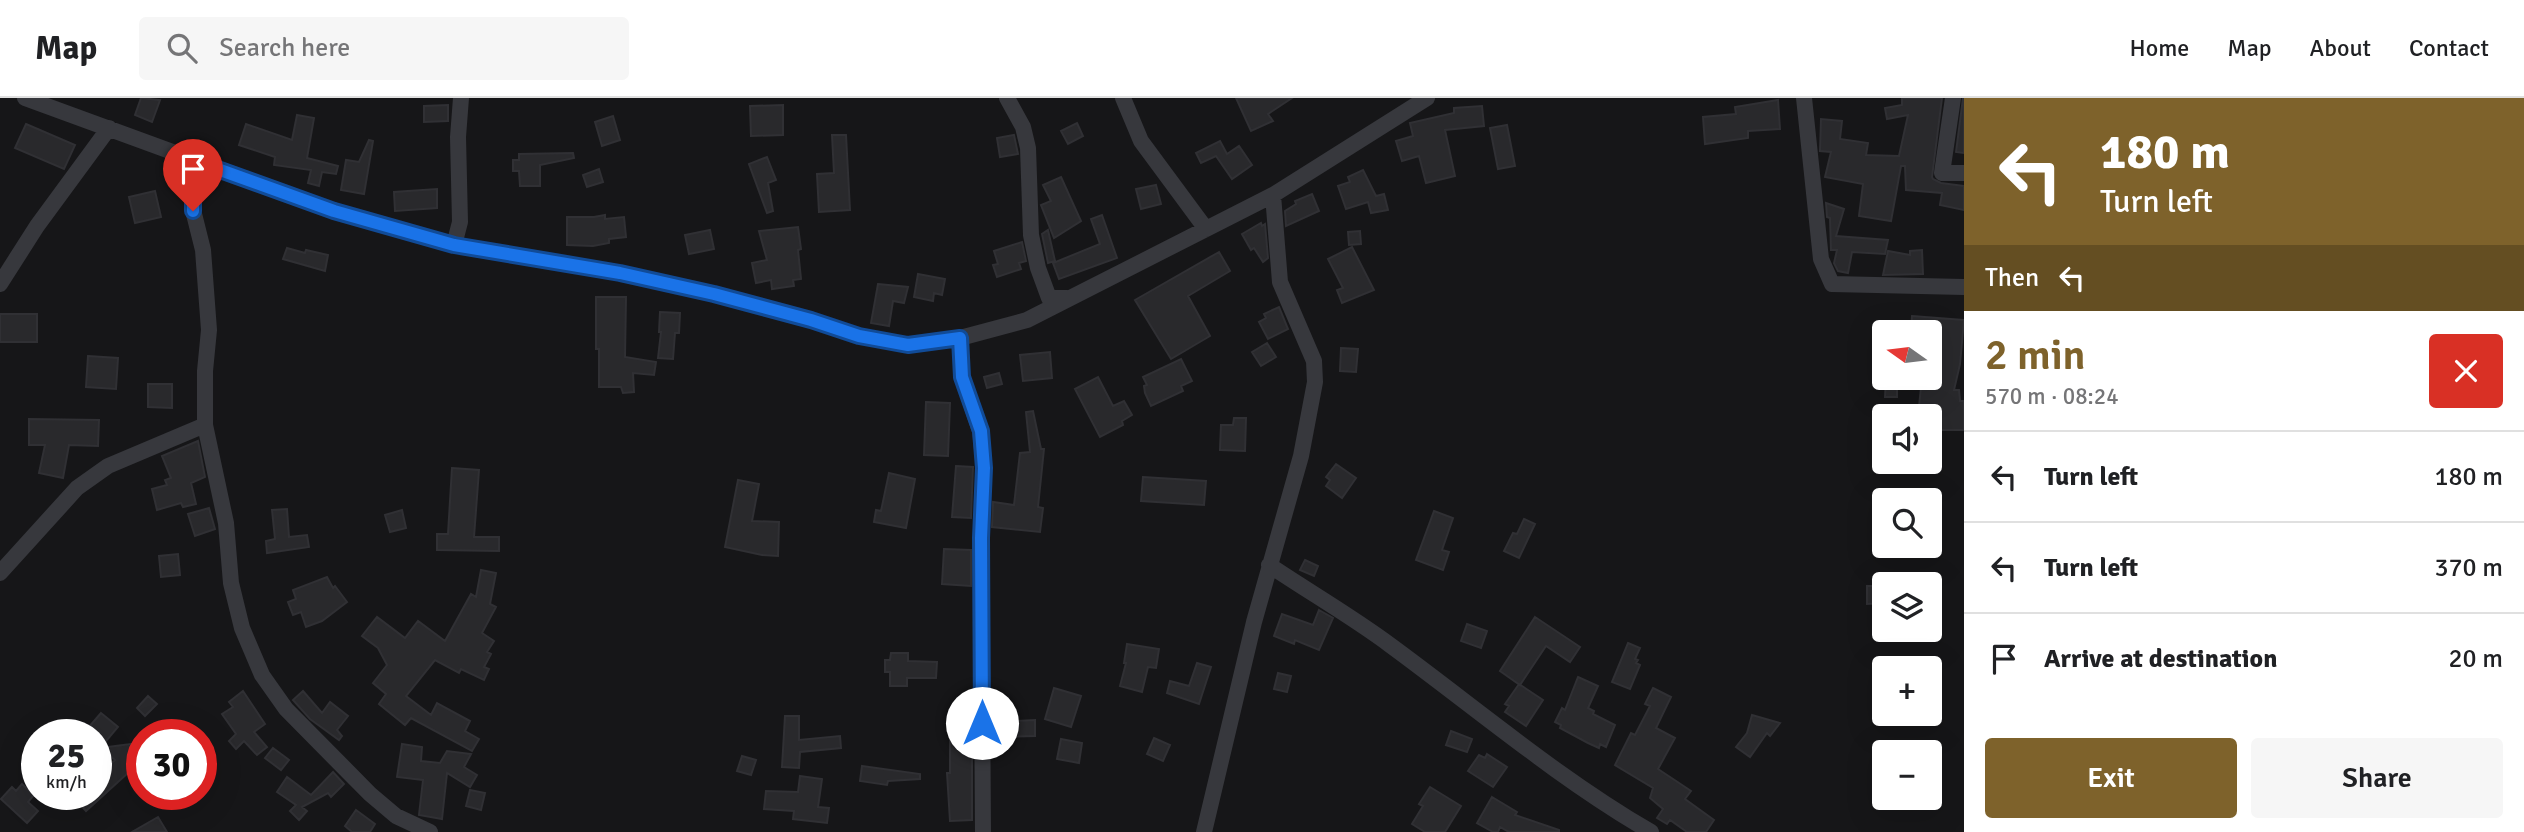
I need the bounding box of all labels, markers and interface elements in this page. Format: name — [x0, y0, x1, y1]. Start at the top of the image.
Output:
search box — [139, 17, 629, 80]
text: Map — [35, 28, 97, 69]
icon: search — [163, 29, 201, 67]
text: Search here — [219, 32, 350, 64]
text: Home — [2129, 33, 2189, 63]
text: Map — [2227, 33, 2272, 63]
text: About — [2310, 33, 2371, 63]
text: Contact — [2409, 33, 2489, 63]
text: 180 m — [2100, 122, 2230, 182]
icon: left — [1985, 126, 2076, 217]
pin — [163, 139, 223, 211]
icon: arrive — [174, 150, 212, 188]
text: Turn left — [2100, 182, 2213, 221]
icon: left — [2053, 259, 2091, 297]
text: Then — [1985, 262, 2039, 294]
north arrow — [1872, 320, 1942, 390]
map controls — [1872, 320, 1942, 810]
text: 2 min — [1985, 330, 2086, 381]
button: close — [2429, 334, 2503, 408]
text: 570 m · 08:24 — [1985, 382, 2119, 411]
button: sound — [1872, 404, 1942, 474]
icon: left — [1985, 458, 2023, 496]
text: Turn left — [2044, 461, 2138, 493]
text: 180 m — [2434, 461, 2503, 493]
button: search — [1872, 488, 1942, 558]
icon: left — [1985, 549, 2023, 587]
text: Turn left — [2044, 552, 2138, 584]
text: 370 m — [2434, 552, 2503, 584]
button: layers — [1872, 572, 1942, 642]
icon: arrive — [1985, 640, 2023, 678]
text: Arrive at destination — [2044, 643, 2277, 675]
text: 20 m — [2448, 643, 2503, 675]
button: + — [1872, 656, 1942, 726]
position arrow — [945, 686, 1019, 760]
speed limit sign: 30 — [126, 719, 217, 810]
text: 25 — [48, 734, 85, 777]
button: Exit — [1985, 738, 2237, 818]
button: Share — [2251, 738, 2503, 818]
button: − — [1872, 740, 1942, 810]
text: km/h — [46, 771, 87, 793]

